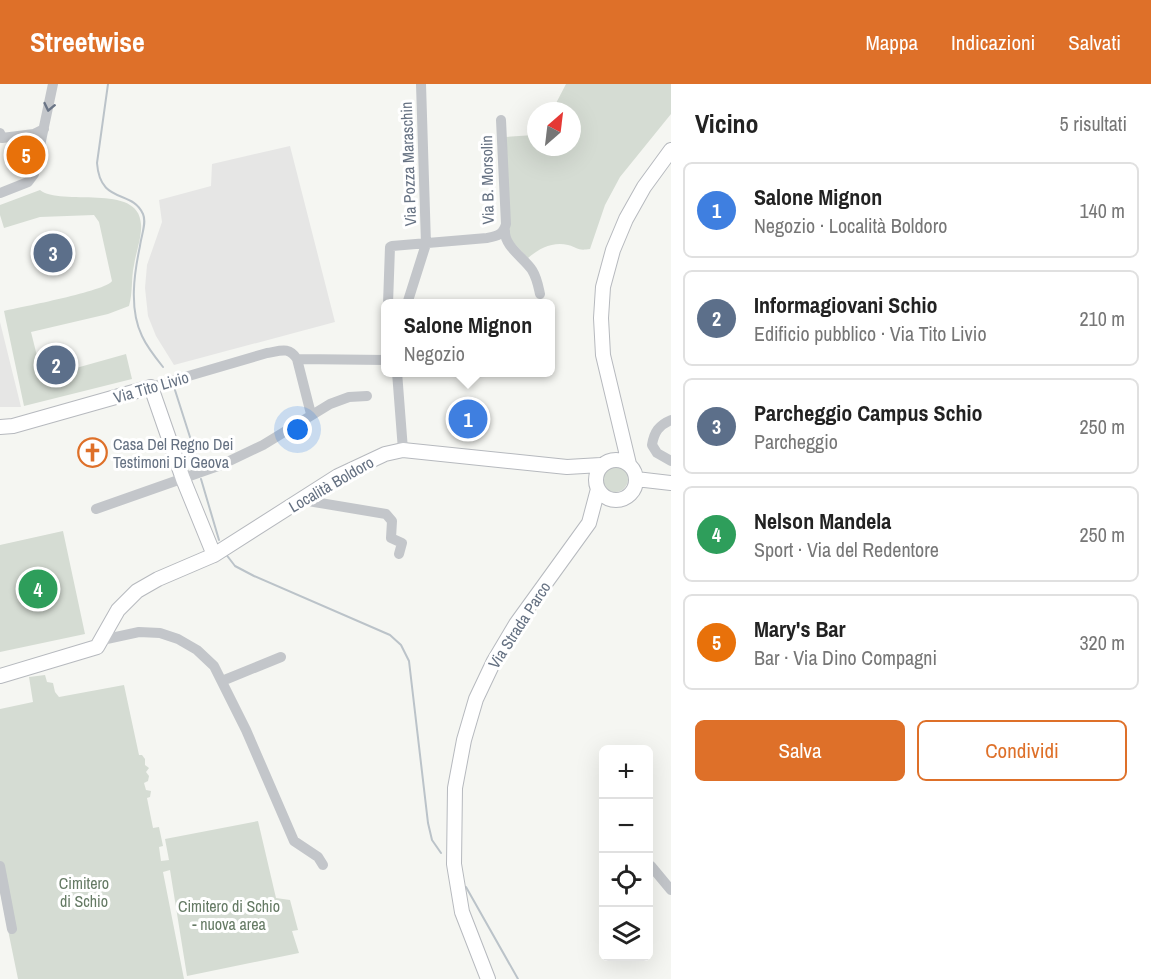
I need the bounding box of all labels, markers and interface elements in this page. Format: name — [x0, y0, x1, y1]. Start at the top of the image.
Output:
text: Streetwise — [30, 23, 145, 61]
text: Mappa — [865, 28, 918, 57]
text: Indicazioni — [951, 28, 1035, 57]
text: Salvati — [1068, 28, 1121, 57]
one-way arrow — [43, 101, 56, 111]
street label: Via Pozza Maraschin — [395, 101, 421, 227]
north arrow — [527, 102, 581, 156]
text: Vicino — [695, 106, 759, 141]
text: 5 risultati — [1060, 110, 1127, 137]
pin: 5 — [6, 132, 46, 178]
street label: Via B. Morsolin — [475, 135, 499, 225]
text: Salone Mignon — [754, 182, 882, 212]
text: 1 — [712, 197, 721, 224]
text: 140 m — [1079, 197, 1125, 224]
text: Negozio · Località Boldoro — [754, 212, 947, 239]
pin: 3 — [34, 230, 72, 276]
text: Informagiovani Schio — [754, 290, 937, 320]
popup — [381, 299, 555, 377]
text: 2 — [712, 305, 721, 332]
text: 210 m — [1079, 305, 1125, 332]
text: Salone Mignon — [404, 310, 532, 340]
text: Edificio pubblico · Via Tito Livio — [754, 320, 987, 347]
text: Negozio — [404, 340, 465, 367]
pin: 2 — [36, 342, 76, 388]
street label: Via Tito Livio — [111, 366, 191, 408]
pin: 1 — [448, 396, 488, 442]
text: Parcheggio Campus Schio — [754, 398, 983, 428]
text: 3 — [712, 413, 721, 440]
text: 250 m — [1079, 413, 1125, 440]
your location — [283, 415, 312, 444]
text: Parcheggio — [754, 428, 838, 455]
place label: Casa Del Regno Dei Testimoni Di Geova — [113, 433, 233, 473]
church icon: Casa Del Regno Dei Testimoni Di Geova — [76, 437, 108, 469]
street label: Località Boldoro — [284, 451, 378, 517]
text: Nelson Mandela — [754, 506, 891, 536]
text: 4 — [712, 521, 721, 548]
text: 250 m — [1079, 521, 1125, 548]
text: Sport · Via del Redentore — [754, 536, 939, 563]
pin: 4 — [18, 566, 57, 612]
street label: Via Strada Parco — [483, 577, 555, 673]
text: Mary's Bar — [754, 614, 846, 644]
text: 5 — [712, 629, 721, 656]
text: 320 m — [1079, 629, 1125, 656]
text: Bar · Via Dino Compagni — [754, 644, 937, 671]
button: Salva — [695, 720, 905, 781]
button: Condividi — [917, 720, 1127, 781]
map controls — [599, 745, 653, 961]
button: + — [599, 745, 653, 799]
button: − — [599, 799, 653, 853]
button: locate — [599, 853, 653, 907]
park label: Cimitero di Schio — [59, 872, 109, 912]
park label: Cimitero di Schio - nuova area — [178, 895, 280, 935]
button: layers — [599, 907, 653, 961]

